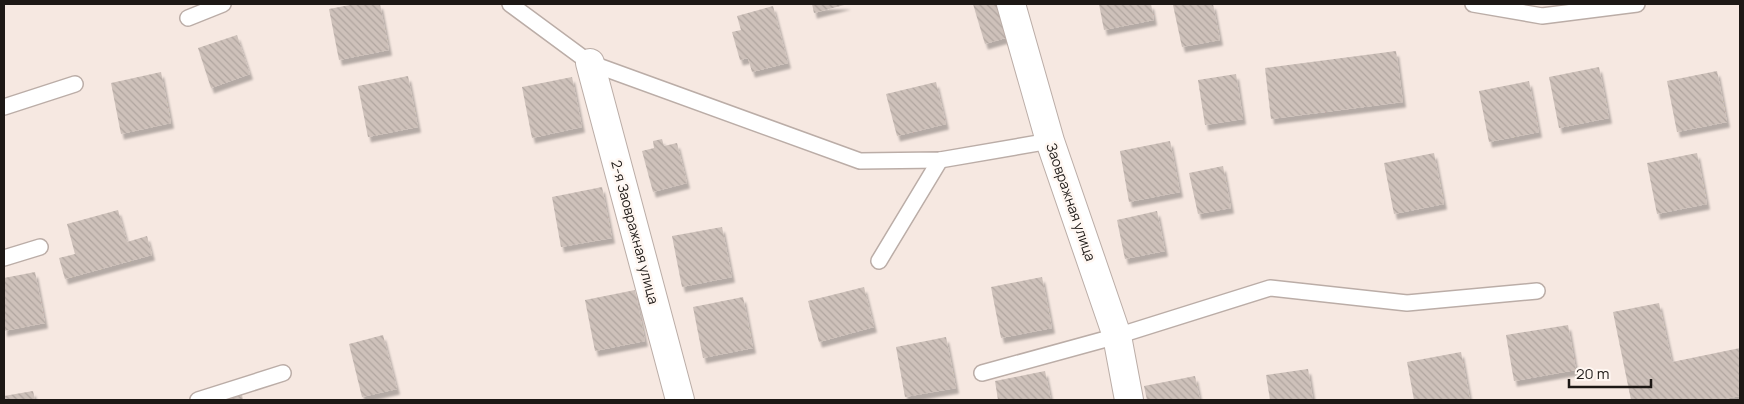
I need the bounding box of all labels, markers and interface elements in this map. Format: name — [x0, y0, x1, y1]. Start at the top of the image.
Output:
street label: Заовражная улица — [1042, 140, 1101, 264]
street label: 2-я Заовражная улица — [607, 158, 664, 306]
scale bar — [1569, 356, 1652, 388]
text: 20 m — [1576, 363, 1609, 384]

